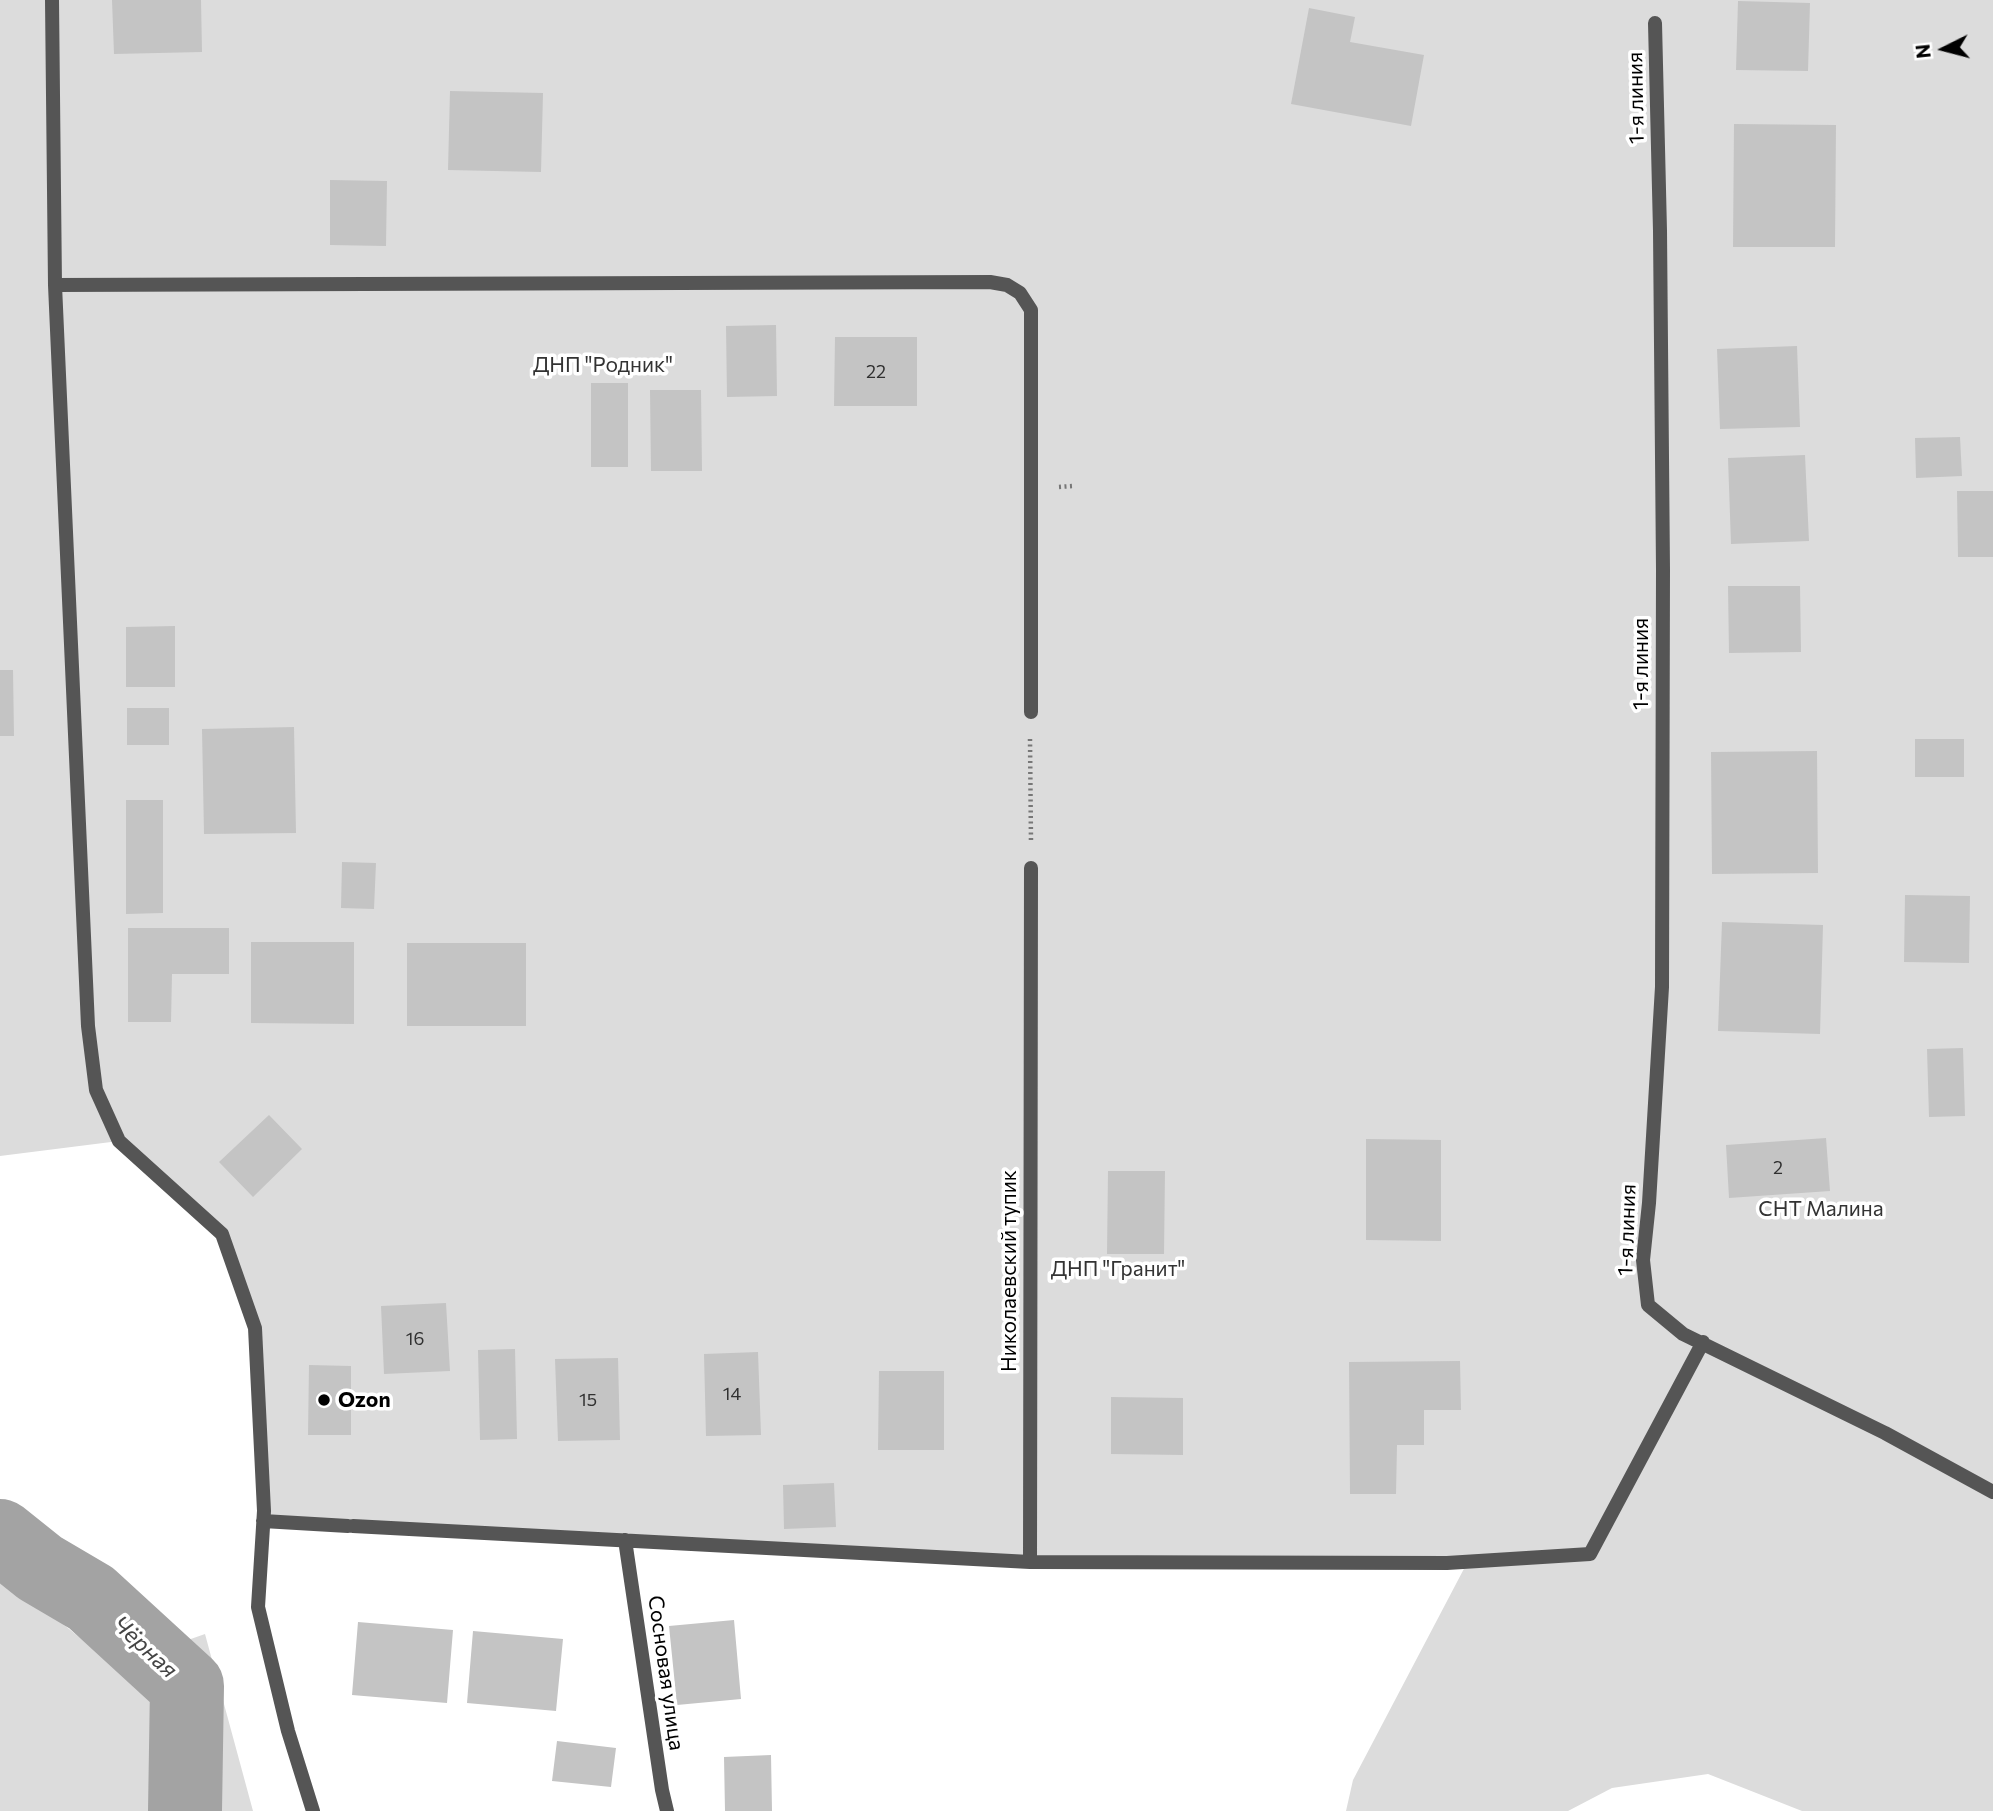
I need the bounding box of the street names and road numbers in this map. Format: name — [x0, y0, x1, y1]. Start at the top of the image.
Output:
street label: 1-я линия — [1623, 52, 1649, 144]
street label: 1-я линия — [1628, 618, 1654, 710]
street label: Николаевский тупик — [996, 1170, 1022, 1372]
street label: 1-я линия — [1613, 1184, 1641, 1276]
street label: Сосновая улица — [643, 1594, 689, 1752]

